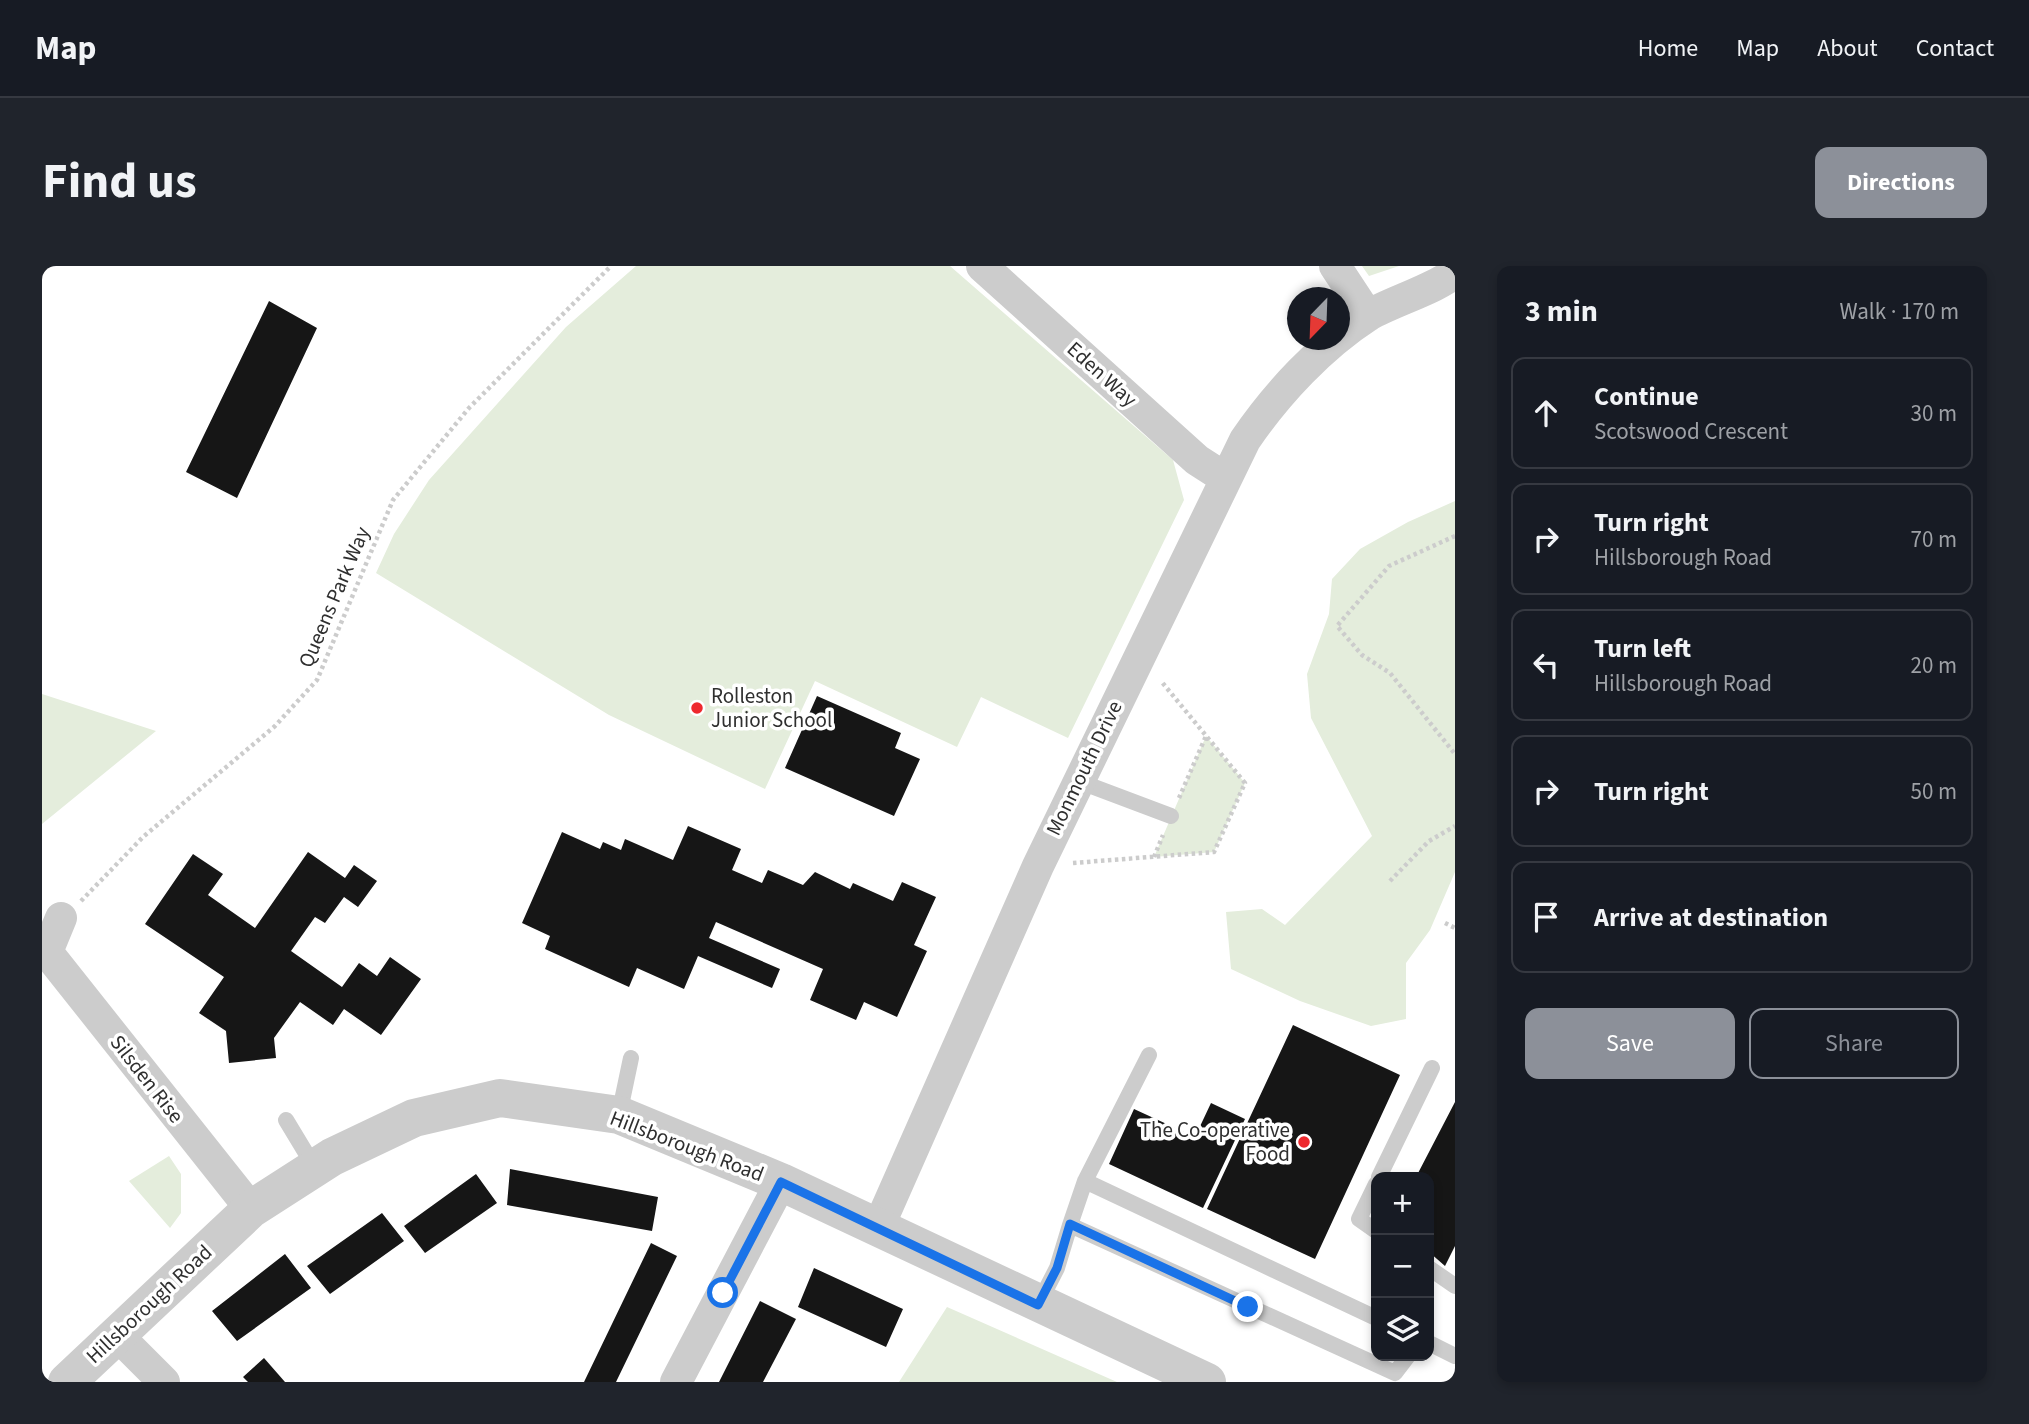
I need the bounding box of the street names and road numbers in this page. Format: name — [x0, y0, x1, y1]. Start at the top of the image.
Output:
street label: Eden Way — [1060, 334, 1144, 414]
street label: Queens Park Way — [291, 522, 377, 672]
street label: Monmouth Drive — [1038, 696, 1130, 840]
street label: Silsden Rise — [103, 1029, 191, 1129]
street label: Hillsborough Road — [606, 1103, 768, 1189]
street label: Hillsborough Road — [79, 1238, 219, 1370]

